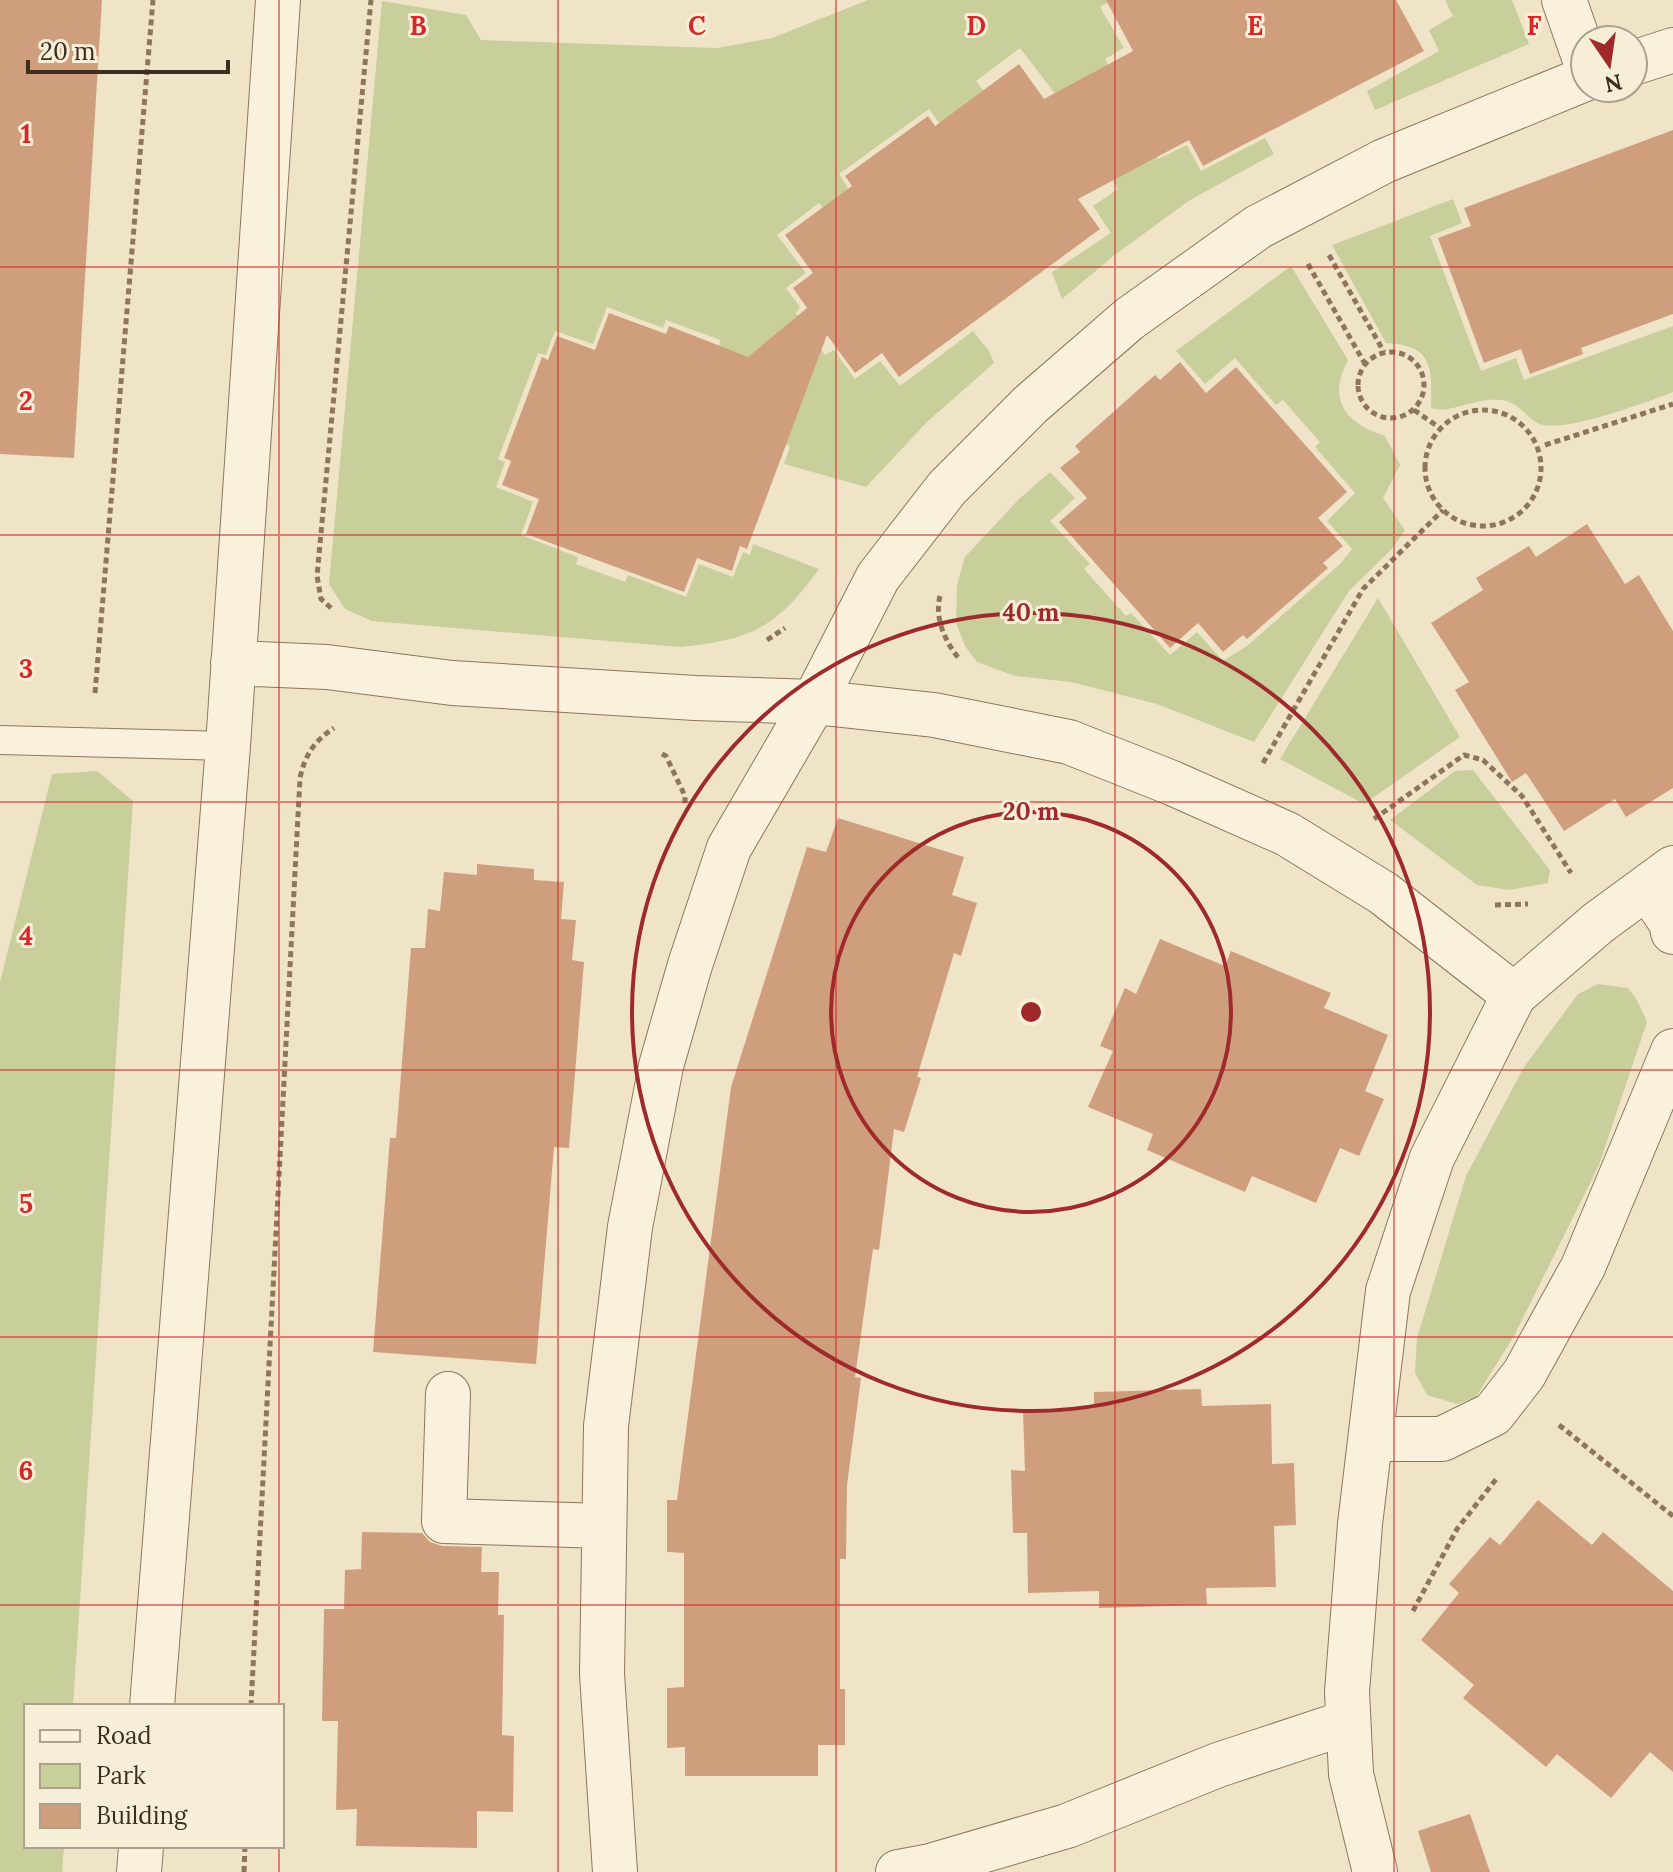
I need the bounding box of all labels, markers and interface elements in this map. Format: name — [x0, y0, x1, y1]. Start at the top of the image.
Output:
text: B — [409, 9, 427, 42]
text: C — [688, 9, 706, 42]
text: D — [966, 9, 986, 42]
text: E — [1247, 9, 1263, 42]
text: F — [1527, 9, 1542, 42]
scale bar — [28, 24, 228, 74]
north arrow — [1569, 24, 1649, 104]
text: 20 m — [40, 36, 96, 67]
text: N — [1602, 68, 1625, 99]
text: 1 — [21, 117, 31, 150]
text: 2 — [19, 384, 33, 417]
text: 40 m — [1003, 597, 1059, 628]
text: 3 — [19, 652, 33, 685]
text: 20 m — [1003, 796, 1059, 827]
text: 4 — [19, 919, 33, 952]
centre of rings — [1017, 998, 1045, 1026]
text: 5 — [19, 1187, 33, 1220]
text: 6 — [19, 1454, 33, 1487]
legend — [24, 1704, 284, 1848]
text: Road — [96, 1720, 152, 1751]
text: Park — [96, 1760, 146, 1791]
text: Building — [96, 1800, 188, 1831]

